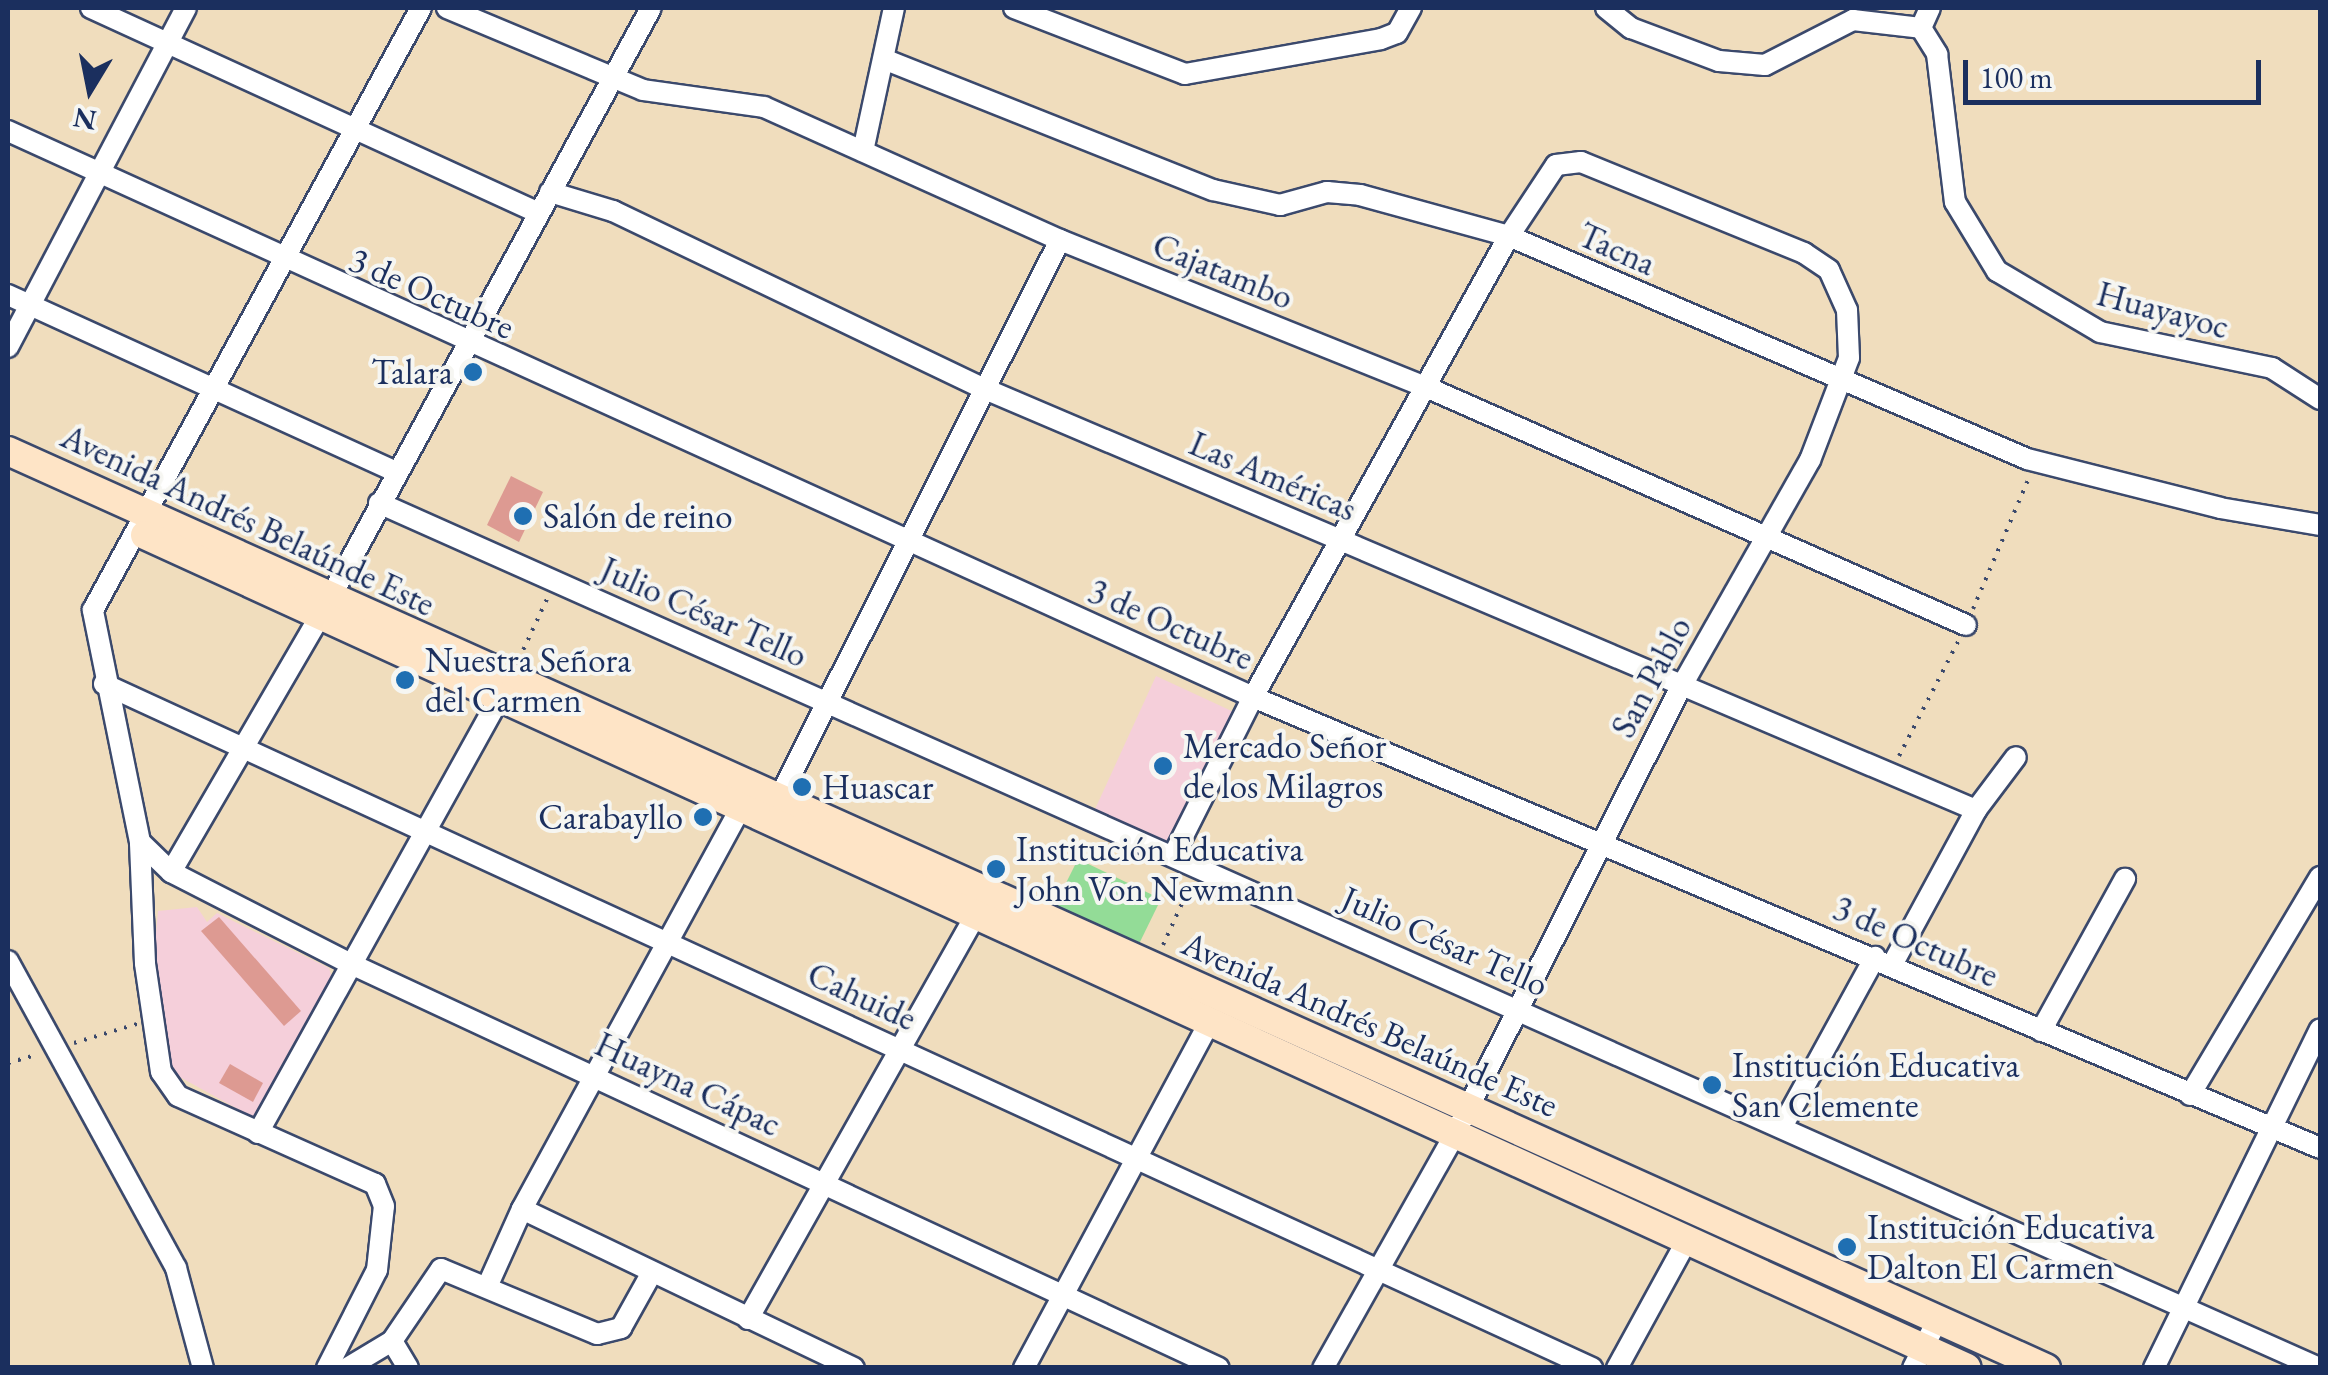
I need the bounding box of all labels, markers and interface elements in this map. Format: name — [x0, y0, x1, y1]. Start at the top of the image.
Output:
north arrow — [40, 40, 140, 140]
scale bar — [1968, 40, 2266, 102]
text: 100 m — [1980, 58, 2053, 97]
text: N — [71, 100, 99, 139]
street label: Tacna — [1572, 214, 1662, 284]
street label: Cajatambo — [1147, 224, 1299, 318]
street label: 3 de Octubre — [343, 238, 521, 348]
street label: Huayayoc — [2092, 272, 2234, 348]
place label: Talara — [371, 351, 453, 393]
marker: Talara — [462, 361, 484, 383]
street label: Avenida Andrés Belaúnde Este — [55, 415, 441, 625]
street label: Las Américas — [1183, 422, 1363, 530]
place label: Salón de reino — [543, 495, 733, 537]
marker: Salón de reino — [512, 505, 534, 527]
street label: Julio César Tello — [594, 548, 814, 676]
street label: 3 de Octubre — [1082, 569, 1260, 679]
street label: San Pablo — [1602, 610, 1700, 744]
place label: Nuestra Señora del Carmen — [425, 639, 631, 721]
marker: Nuestra Señora del Carmen — [394, 669, 416, 691]
place label: Mercado Señor de los Milagros — [1183, 725, 1386, 807]
marker: Mercado Señor de los Milagros — [1152, 755, 1174, 777]
place label: Huascar — [822, 766, 933, 808]
marker: Huascar — [791, 776, 813, 798]
place label: Carabayllo — [538, 796, 683, 838]
marker: Carabayllo — [692, 806, 714, 828]
place label: Institución Educativa John Von Newmann — [1016, 828, 1303, 910]
marker: Institución Educativa John Von Newmann — [985, 858, 1007, 880]
street label: Julio César Tello — [1335, 877, 1555, 1005]
street label: 3 de Octubre — [1827, 886, 2005, 996]
street label: Avenida Andrés Belaúnde Este — [1175, 922, 1565, 1126]
street label: Cahuide — [801, 953, 923, 1039]
street label: Huayna Cápac — [589, 1023, 787, 1145]
place label: Institución Educativa San Clemente — [1732, 1044, 2019, 1126]
marker: Institución Educativa San Clemente — [1701, 1074, 1723, 1096]
place label: Institución Educativa Dalton El Carmen — [1867, 1206, 2154, 1288]
marker: Institución Educativa Dalton El Carmen — [1836, 1236, 1858, 1258]

